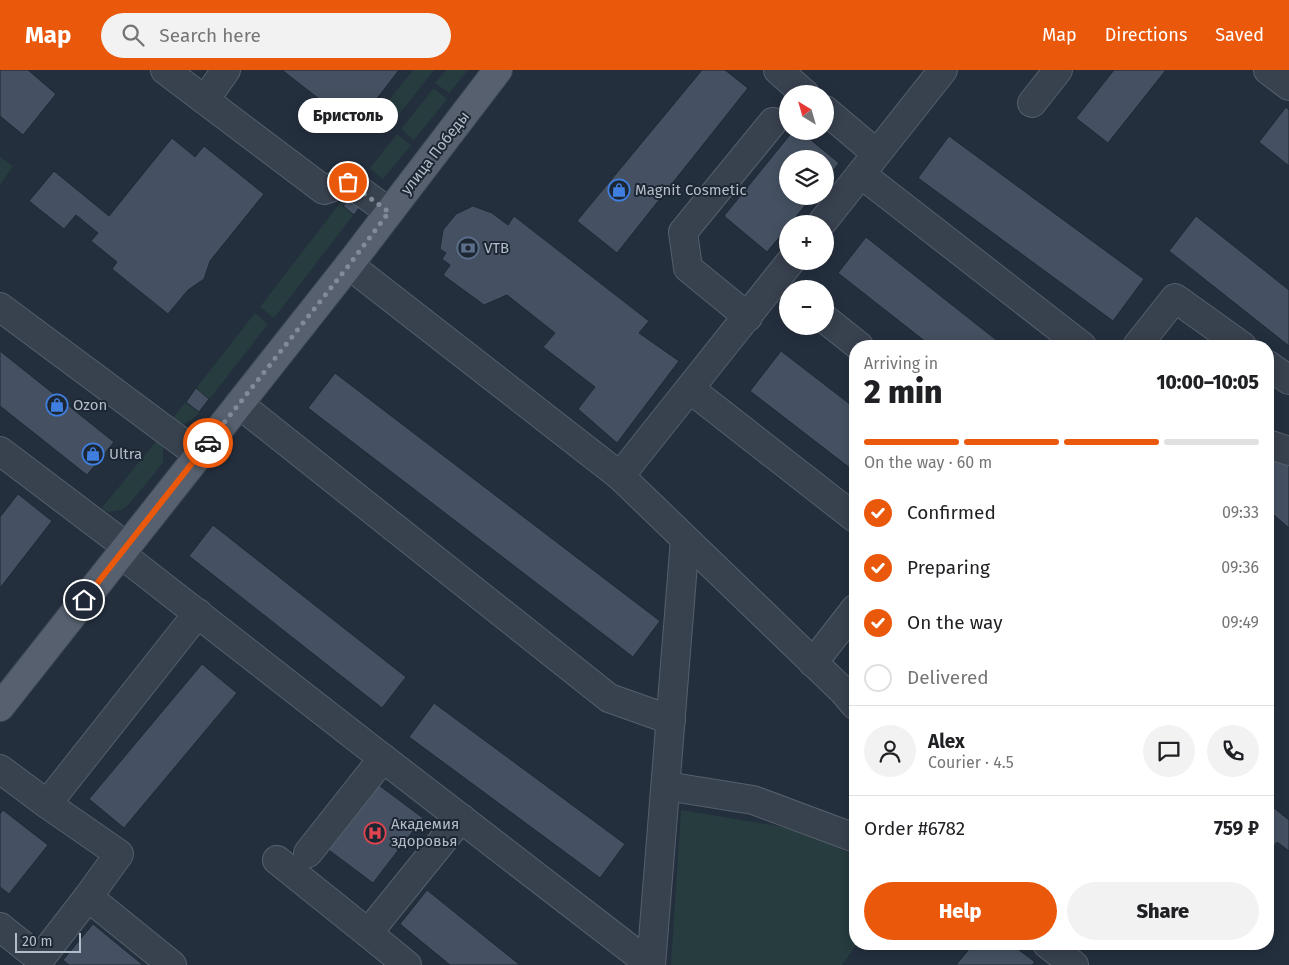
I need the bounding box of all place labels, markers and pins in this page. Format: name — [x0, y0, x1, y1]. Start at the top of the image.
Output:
callout: Бристоль — [298, 97, 398, 132]
pin — [327, 161, 369, 203]
shop icon: Magnit Cosmetic — [607, 178, 631, 202]
place label: Magnit Cosmetic — [635, 181, 747, 199]
bank icon: VTB — [456, 236, 480, 260]
place label: VTB — [484, 239, 509, 257]
shop icon: Ozon — [45, 393, 69, 417]
place label: Ozon — [73, 396, 107, 414]
shop icon: Ultra — [81, 442, 105, 466]
place label: Ultra — [109, 445, 142, 463]
pin — [63, 579, 105, 621]
place label: Академия здоровья — [391, 815, 459, 850]
hospital icon: Академия здоровья — [363, 821, 387, 845]

